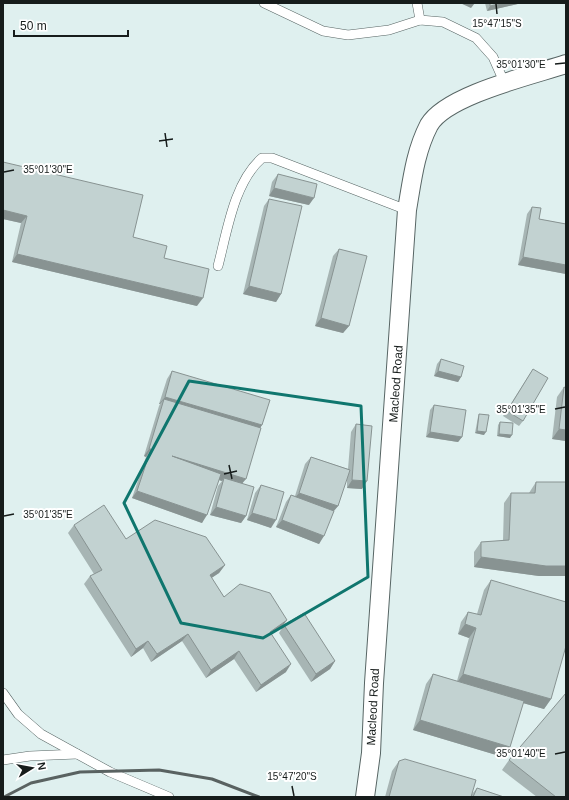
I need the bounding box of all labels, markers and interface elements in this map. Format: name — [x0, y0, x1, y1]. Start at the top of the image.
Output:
scale bar — [14, 12, 128, 38]
text: 15°47'15"S — [472, 18, 522, 29]
text: 50 m — [20, 19, 47, 33]
text: 35°01'30"E — [496, 59, 546, 70]
text: 35°01'30"E — [23, 164, 73, 175]
street label: Macleod Road — [386, 345, 406, 423]
text: 35°01'35"E — [496, 404, 546, 415]
text: 35°01'35"E — [23, 509, 73, 520]
street label: Macleod Road — [364, 668, 382, 746]
north arrow — [12, 748, 52, 788]
text: 35°01'40"E — [496, 748, 546, 759]
text: N — [35, 761, 48, 771]
text: 15°47'20"S — [267, 771, 317, 782]

